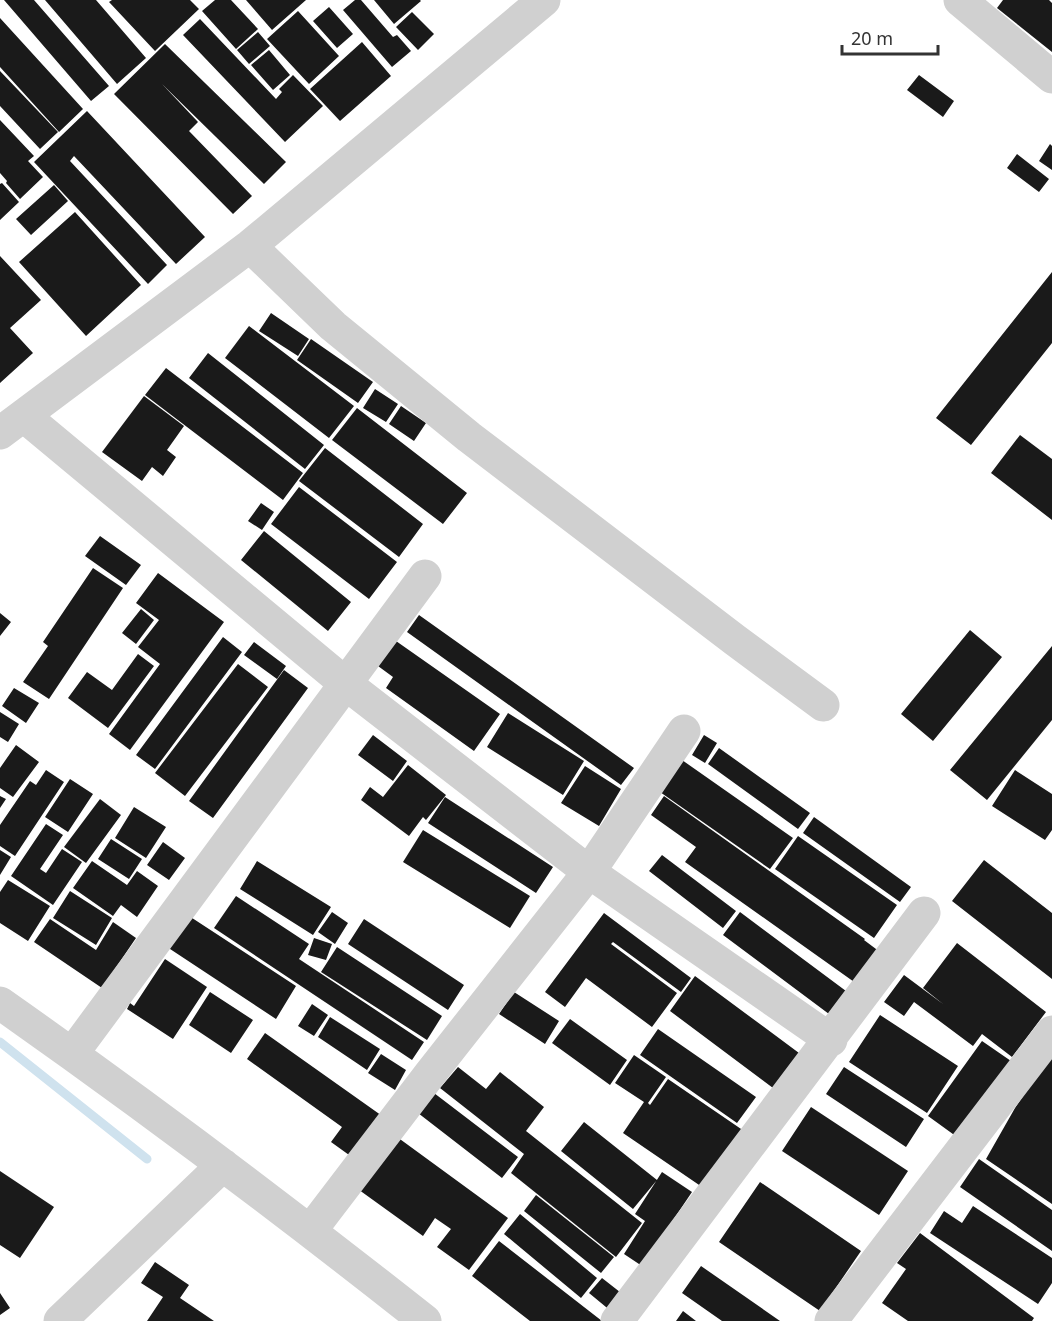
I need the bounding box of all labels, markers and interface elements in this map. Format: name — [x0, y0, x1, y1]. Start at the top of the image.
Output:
scale bar — [842, 18, 938, 56]
text: 20 m — [851, 26, 893, 50]

